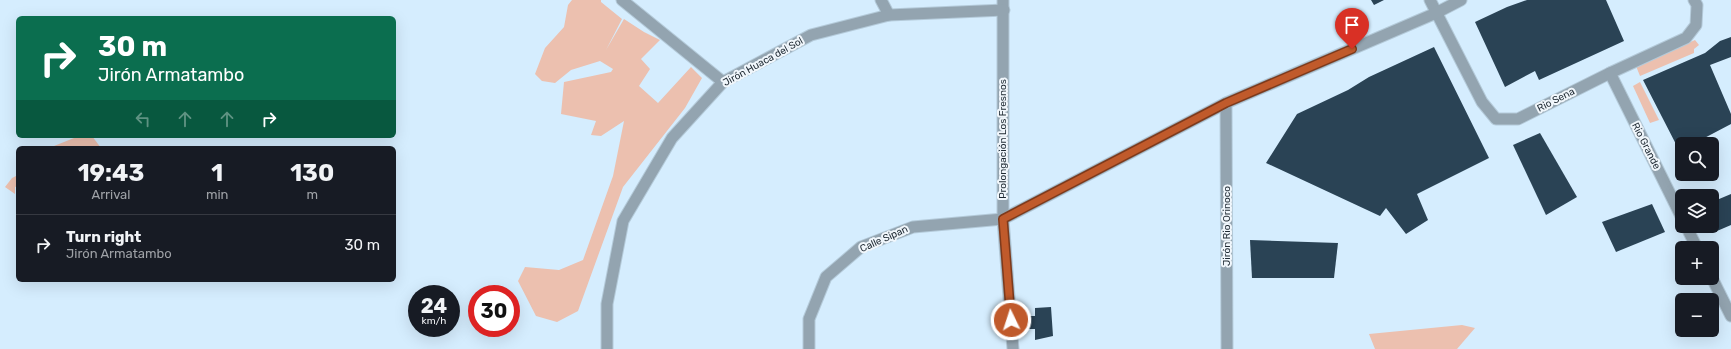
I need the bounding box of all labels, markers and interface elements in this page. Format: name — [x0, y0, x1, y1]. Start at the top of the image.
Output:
pin — [1335, 8, 1369, 49]
icon: arrive — [1341, 14, 1363, 36]
text: 30 m — [98, 30, 167, 63]
icon: right — [32, 32, 84, 84]
street label: Jirón Huaca del Sol — [721, 35, 805, 89]
text: Jirón Armatambo — [98, 64, 244, 86]
street label: Prolongación Los Fresnos — [997, 79, 1009, 199]
street label: Rio Sena — [1535, 85, 1577, 115]
icon: left — [132, 108, 154, 130]
icon: ahead — [174, 108, 196, 130]
icon: ahead — [216, 108, 238, 130]
icon: right — [258, 108, 280, 130]
street label: Rio Grande — [1629, 121, 1663, 172]
map controls — [1675, 137, 1719, 337]
button: search — [1675, 137, 1719, 181]
text: 19:43 — [78, 159, 144, 187]
text: 1 — [211, 159, 223, 187]
text: 130 — [290, 159, 334, 187]
street label: Jirón Rio Orinoco — [1221, 186, 1233, 266]
text: Arrival — [91, 187, 130, 202]
text: min — [206, 187, 229, 202]
text: m — [306, 187, 318, 202]
button: layers — [1675, 189, 1719, 233]
street label: Calle Sipan — [858, 223, 910, 255]
text: Turn right — [66, 228, 141, 246]
icon: right — [32, 234, 54, 256]
text: 30 m — [344, 236, 380, 254]
button: + — [1675, 241, 1719, 285]
text: Jirón Armatambo — [66, 246, 172, 261]
speed limit sign: 30 — [468, 285, 520, 337]
button: − — [1675, 293, 1719, 337]
text: 24 — [421, 294, 447, 318]
position arrow — [990, 299, 1032, 341]
text: km/h — [422, 315, 446, 327]

